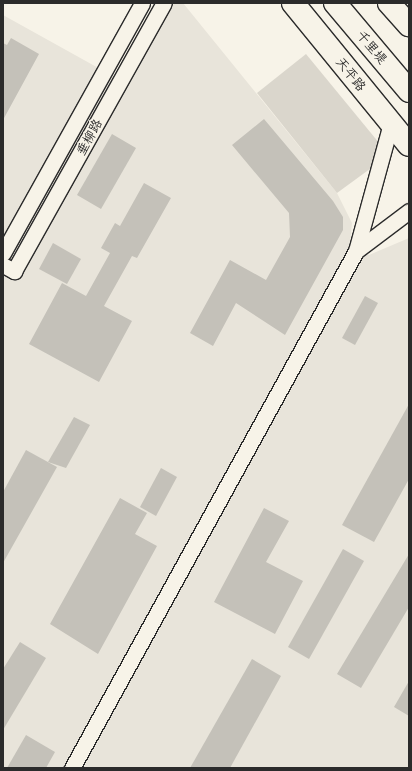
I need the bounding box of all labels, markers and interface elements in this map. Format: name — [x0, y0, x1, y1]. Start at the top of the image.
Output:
street label: 千里堤 — [353, 27, 391, 67]
street label: 天平路 — [333, 54, 369, 94]
street label: 垂柳路 — [73, 116, 105, 158]

